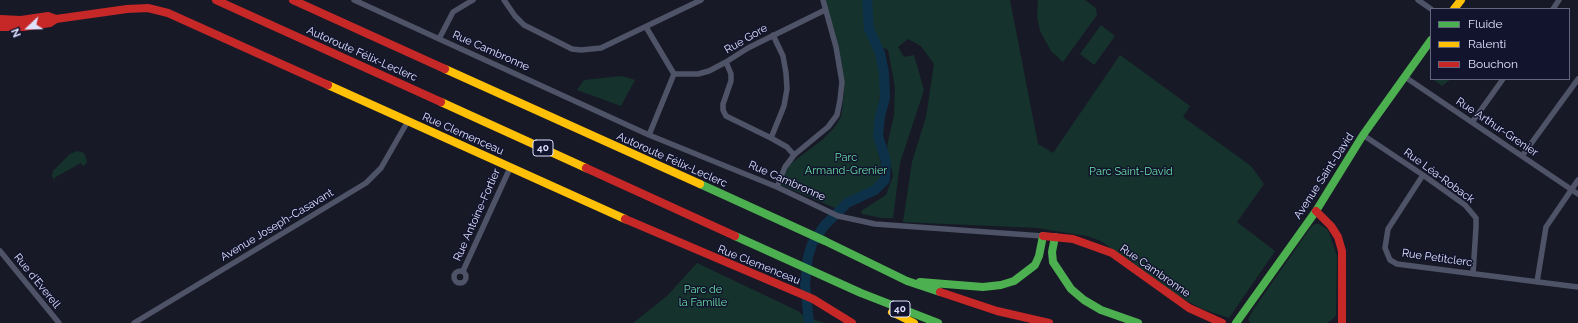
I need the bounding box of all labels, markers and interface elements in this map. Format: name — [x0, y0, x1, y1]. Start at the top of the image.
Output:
north arrow — [8, 8, 48, 48]
legend — [1430, 8, 1570, 80]
text: Fluide — [1468, 17, 1503, 31]
street label: Rue Gore — [722, 21, 770, 57]
street label: Autoroute Félix-Leclerc — [305, 24, 419, 84]
text: N — [9, 26, 24, 39]
street label: Rue Cambronne — [450, 28, 532, 74]
text: Ralenti — [1468, 37, 1506, 51]
text: Bouchon — [1468, 57, 1518, 71]
street label: Rue Arthur-Grenier — [1453, 95, 1541, 159]
street label: Rue Clemenceau — [420, 110, 506, 158]
street label: Autoroute Félix-Leclerc — [615, 130, 729, 190]
street label: Avenue Saint-David — [1291, 131, 1357, 221]
road number: 40 — [533, 140, 553, 156]
street label: Rue Léa-Roback — [1401, 146, 1477, 206]
park label: Parc Armand-Grenier — [805, 151, 887, 177]
street label: Rue Cambronne — [746, 158, 828, 204]
park label: Parc Saint-David — [1089, 165, 1173, 179]
street label: Rue Antoine-Fortier — [451, 167, 503, 263]
street label: Avenue Joseph-Casavant — [218, 186, 336, 264]
street label: Rue Clemenceau — [716, 242, 802, 288]
street label: Rue Cambronne — [1117, 242, 1193, 300]
street label: Rue Petitclerc — [1401, 247, 1473, 269]
street label: Rue d'Everell — [11, 251, 63, 311]
park label: Parc de la Famille — [679, 283, 727, 309]
road number: 40 — [890, 301, 910, 317]

